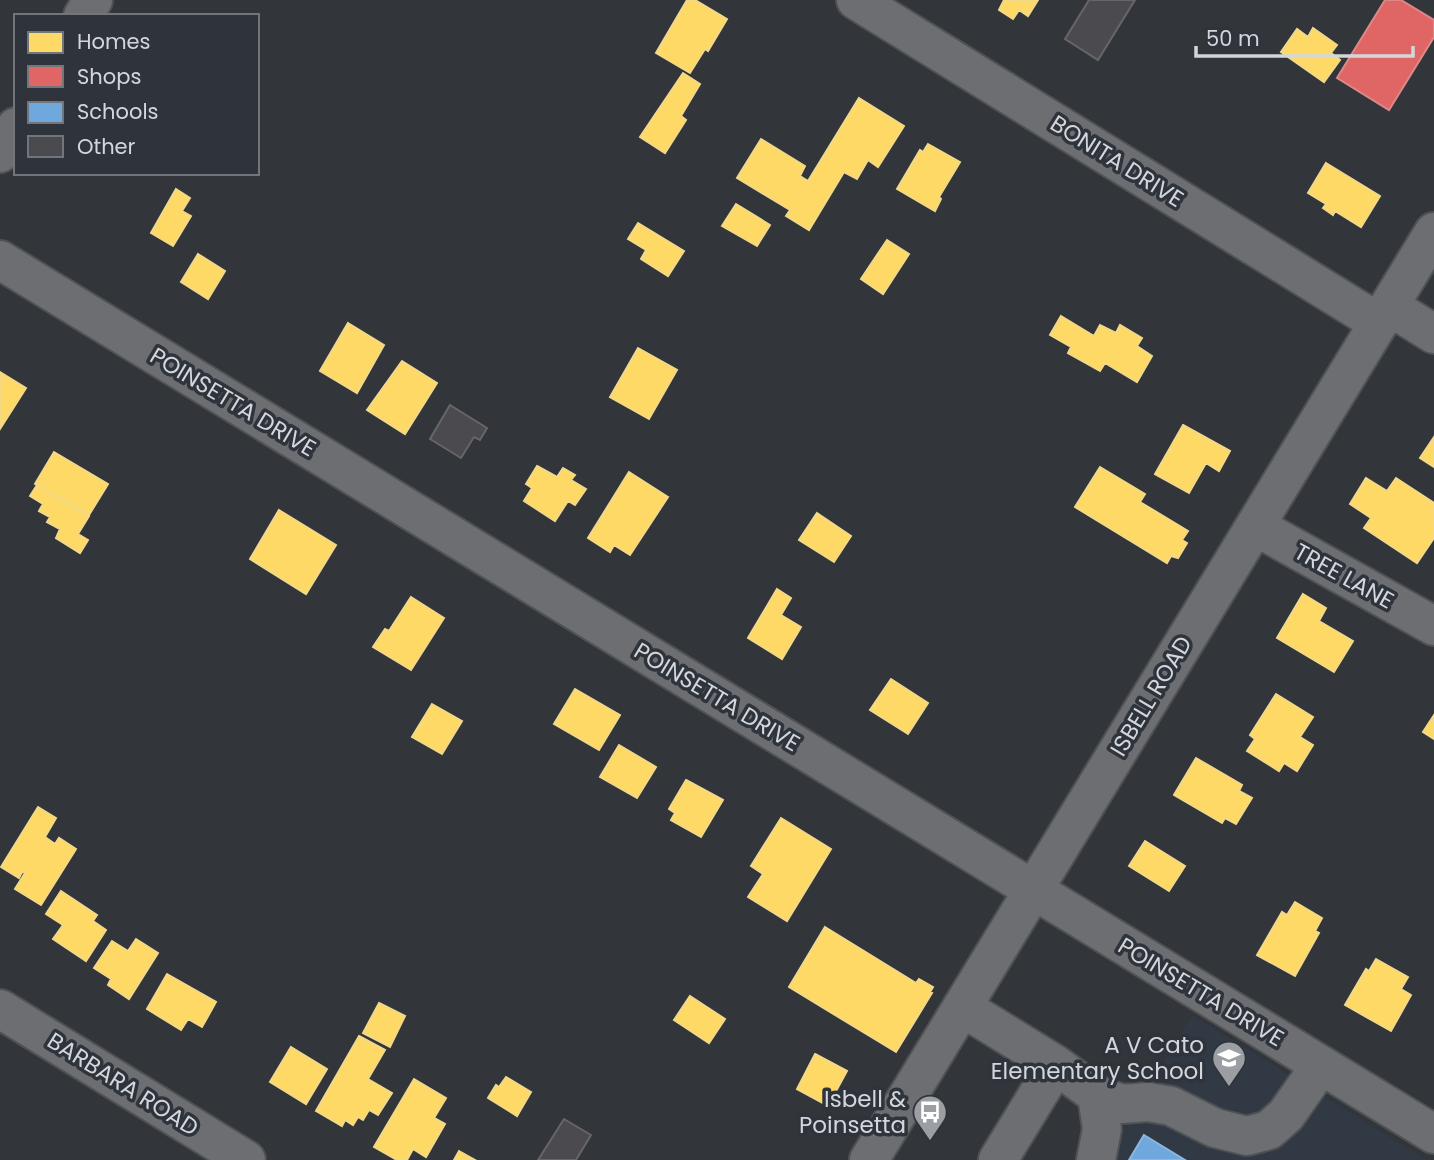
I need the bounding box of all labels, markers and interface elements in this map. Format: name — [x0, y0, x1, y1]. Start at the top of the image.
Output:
legend — [14, 14, 259, 175]
scale bar — [1196, 14, 1413, 58]
text: 50 m — [1206, 24, 1260, 53]
text: Homes — [77, 27, 151, 56]
text: Shops — [77, 62, 141, 91]
text: Schools — [77, 97, 159, 126]
street label: BONITA DRIVE — [1044, 107, 1190, 215]
text: Other — [77, 132, 136, 161]
street label: POINSETTA DRIVE — [144, 340, 322, 464]
street label: TREE LANE — [1288, 535, 1400, 617]
street label: ISBELL ROAD — [1103, 630, 1199, 762]
street label: POINSETTA DRIVE — [628, 635, 806, 759]
street label: POINSETTA DRIVE — [1112, 930, 1290, 1054]
street label: BARBARA ROAD — [41, 1025, 205, 1143]
place label: A V Cato Elementary School — [991, 1029, 1204, 1087]
school or university icon: A V Cato Elementary School — [1210, 1039, 1248, 1088]
place label: Isbell & Poinsetta — [799, 1083, 906, 1141]
bus stop icon: Isbell & Poinsetta — [911, 1093, 949, 1142]

